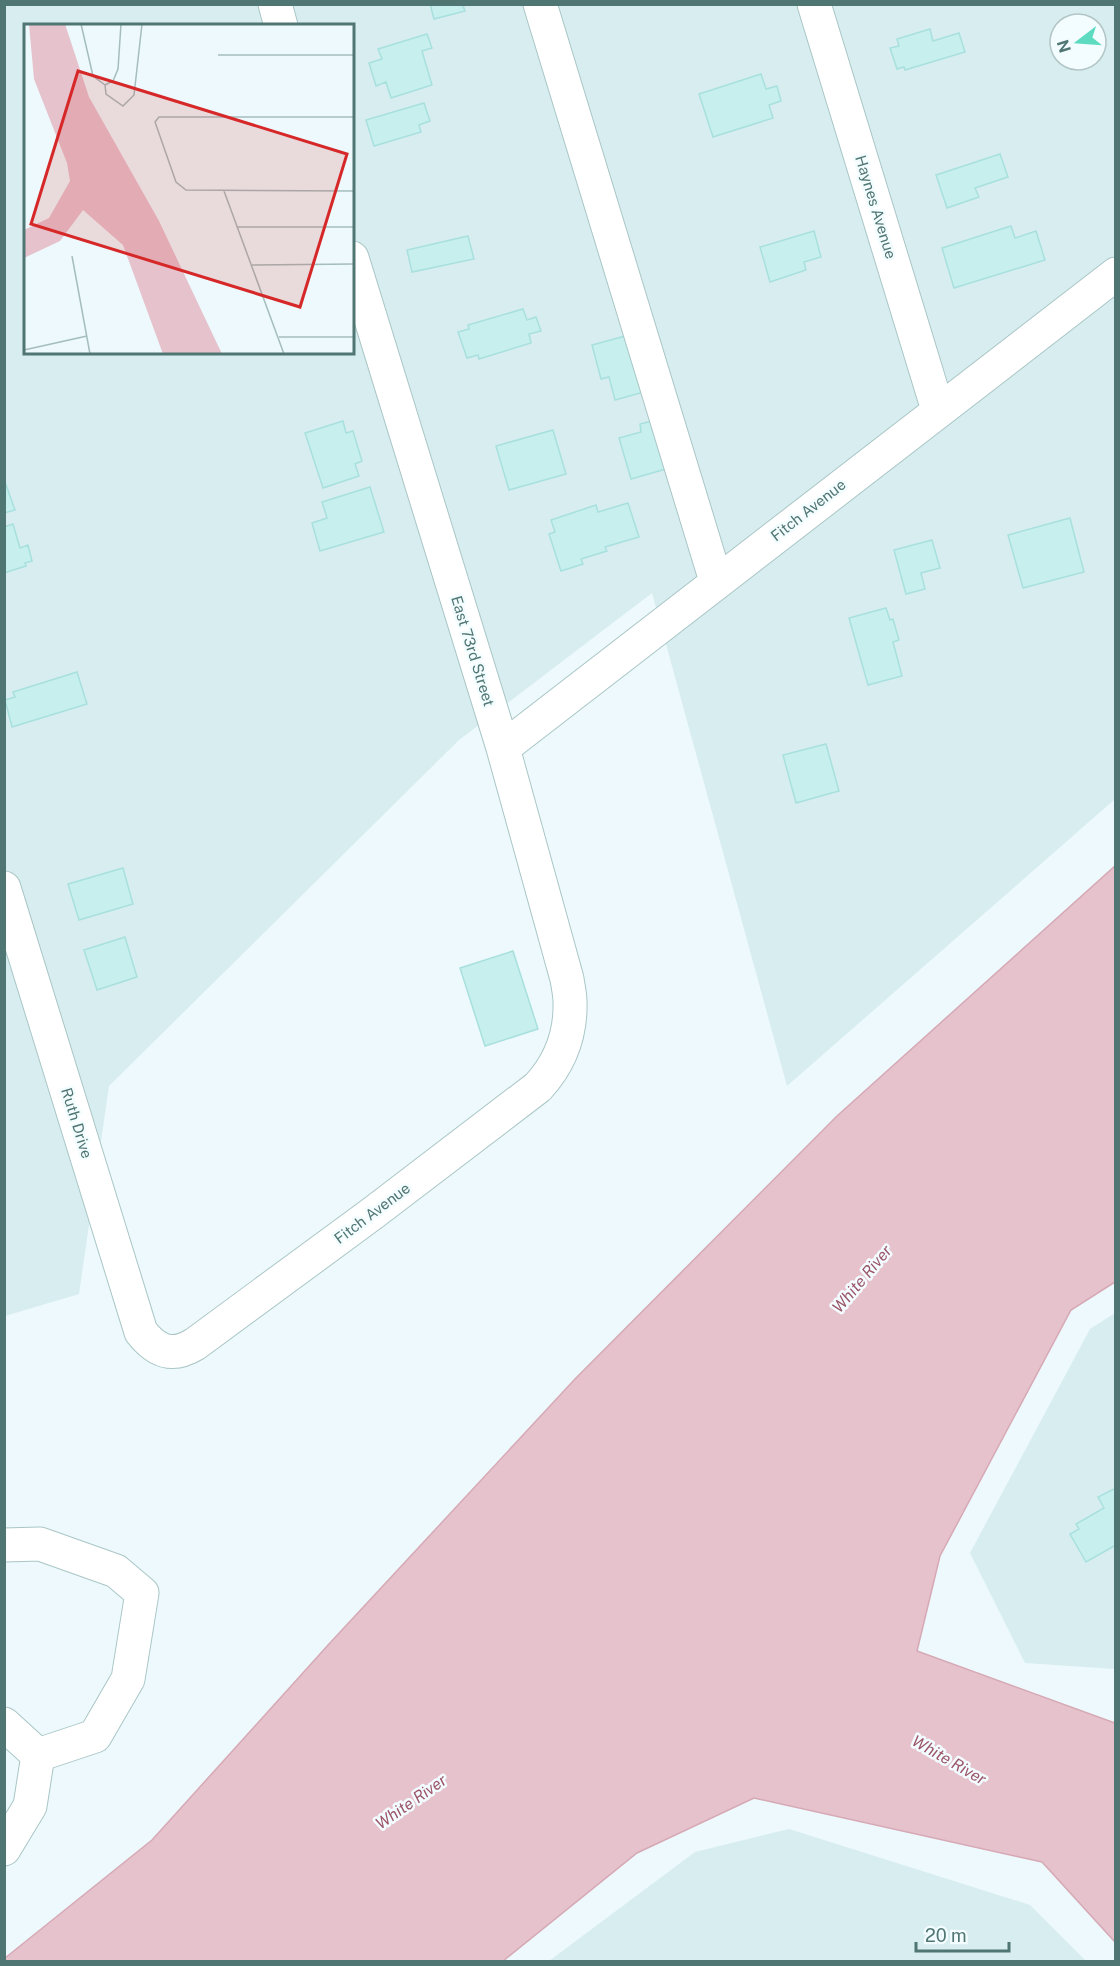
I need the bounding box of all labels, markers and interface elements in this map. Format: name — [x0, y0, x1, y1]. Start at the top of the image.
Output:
north arrow — [1048, 12, 1108, 72]
inset map — [24, 24, 354, 354]
text: N — [1053, 37, 1075, 55]
street label: Haynes Avenue — [852, 153, 900, 261]
street label: Fitch Avenue — [767, 476, 849, 544]
street label: East 73rd Street — [448, 594, 498, 708]
street label: Ruth Drive — [58, 1086, 96, 1160]
street label: Fitch Avenue — [331, 1179, 413, 1247]
water label: White River — [828, 1241, 896, 1317]
water label: White River — [909, 1731, 990, 1789]
water label: White River — [372, 1770, 451, 1833]
scale bar — [916, 1915, 1009, 1953]
text: 20 m — [925, 1925, 967, 1946]

